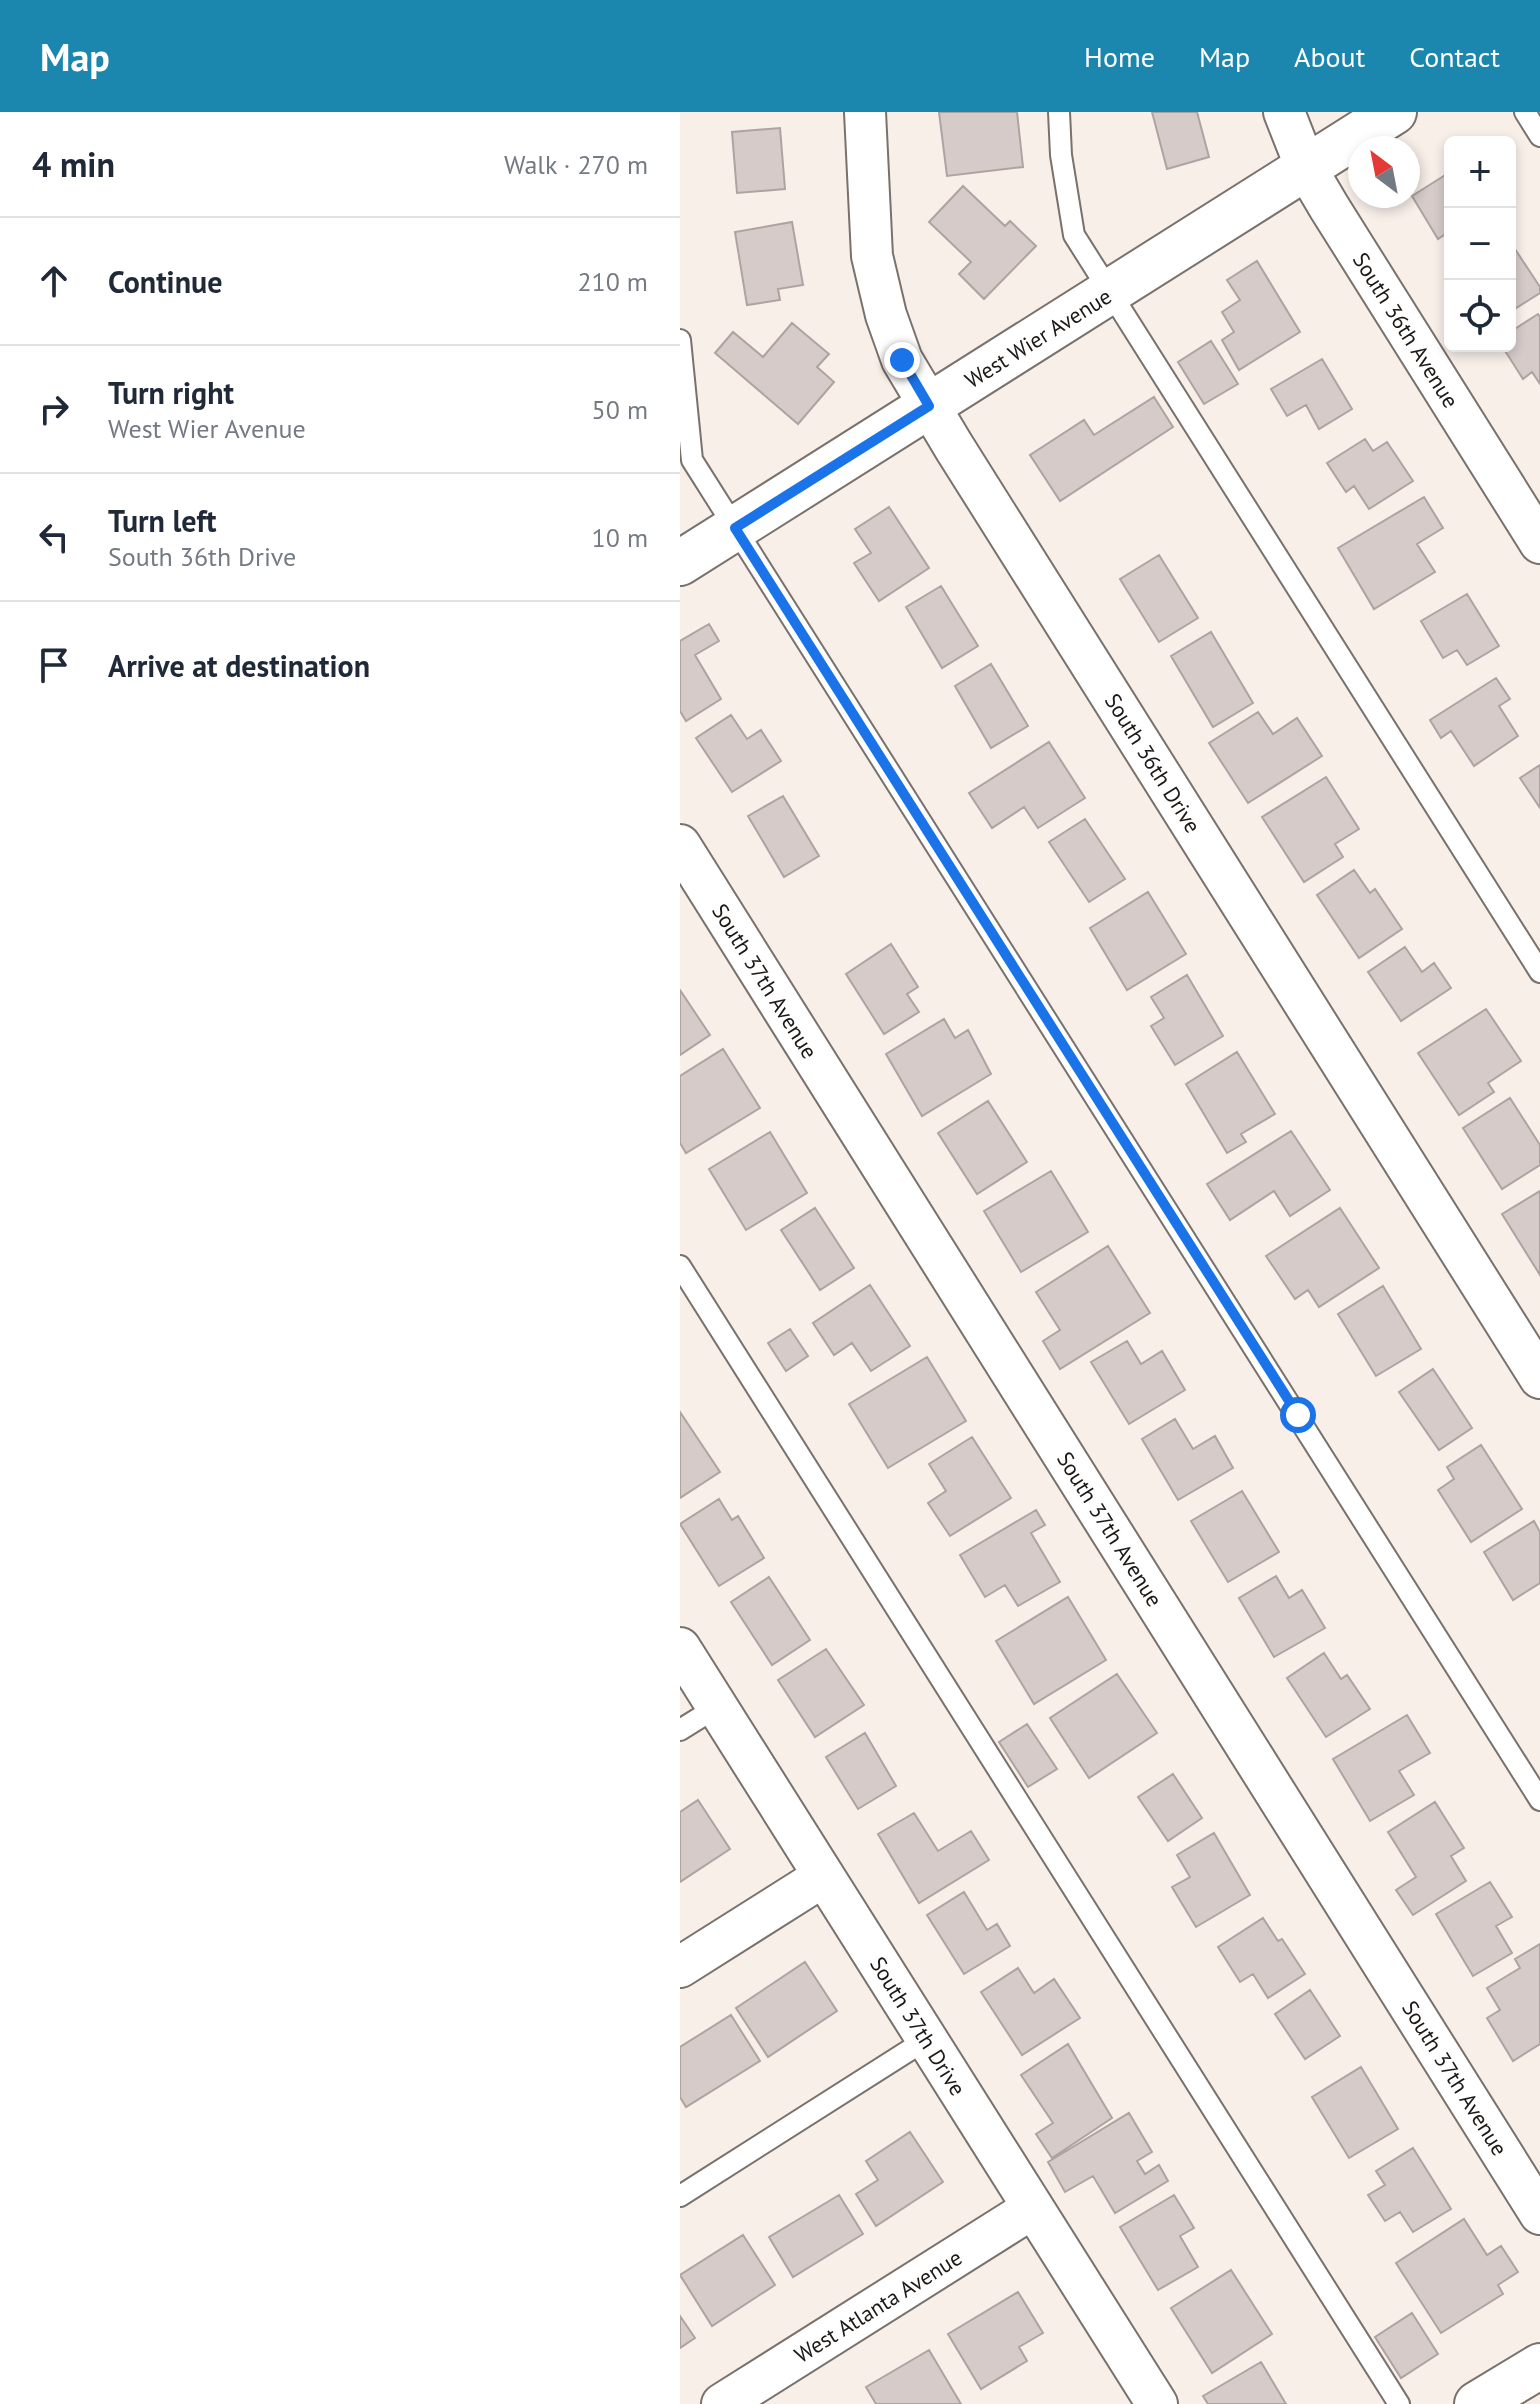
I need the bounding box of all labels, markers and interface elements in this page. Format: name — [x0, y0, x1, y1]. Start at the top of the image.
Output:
text: Map — [40, 32, 110, 81]
text: Home — [1084, 38, 1155, 75]
text: Map — [1199, 38, 1250, 75]
text: About — [1294, 38, 1365, 75]
text: Contact — [1409, 38, 1500, 75]
north arrow — [1348, 136, 1420, 208]
map controls — [1444, 136, 1516, 352]
button: + — [1444, 136, 1516, 208]
text: 4 min — [32, 142, 115, 186]
text: Walk · 270 m — [504, 148, 648, 181]
button: − — [1444, 208, 1516, 280]
street label: South 36th Avenue — [1347, 247, 1465, 413]
icon: ahead — [32, 259, 76, 303]
text: Continue — [108, 262, 222, 301]
text: 210 m — [577, 265, 648, 298]
button: locate — [1444, 280, 1516, 352]
street label: West Wier Avenue — [960, 282, 1116, 394]
route end — [884, 342, 920, 378]
text: Turn right — [108, 373, 234, 412]
icon: right — [32, 387, 76, 431]
text: 50 m — [592, 393, 648, 426]
text: West Wier Avenue — [108, 412, 306, 445]
text: Turn left — [108, 501, 216, 540]
icon: left — [32, 515, 76, 559]
text: 10 m — [592, 521, 648, 554]
text: South 36th Drive — [108, 540, 296, 573]
icon: arrive — [32, 643, 76, 687]
text: Arrive at destination — [108, 646, 370, 685]
street label: South 36th Drive — [1099, 688, 1207, 838]
street label: South 37th Avenue — [706, 898, 824, 1064]
route start — [1280, 1397, 1316, 1433]
street label: South 37th Avenue — [1051, 1446, 1169, 1612]
street label: South 37th Drive — [864, 1951, 972, 2101]
street label: South 37th Avenue — [1396, 1995, 1514, 2161]
street label: West Atlanta Avenue — [789, 2243, 967, 2369]

